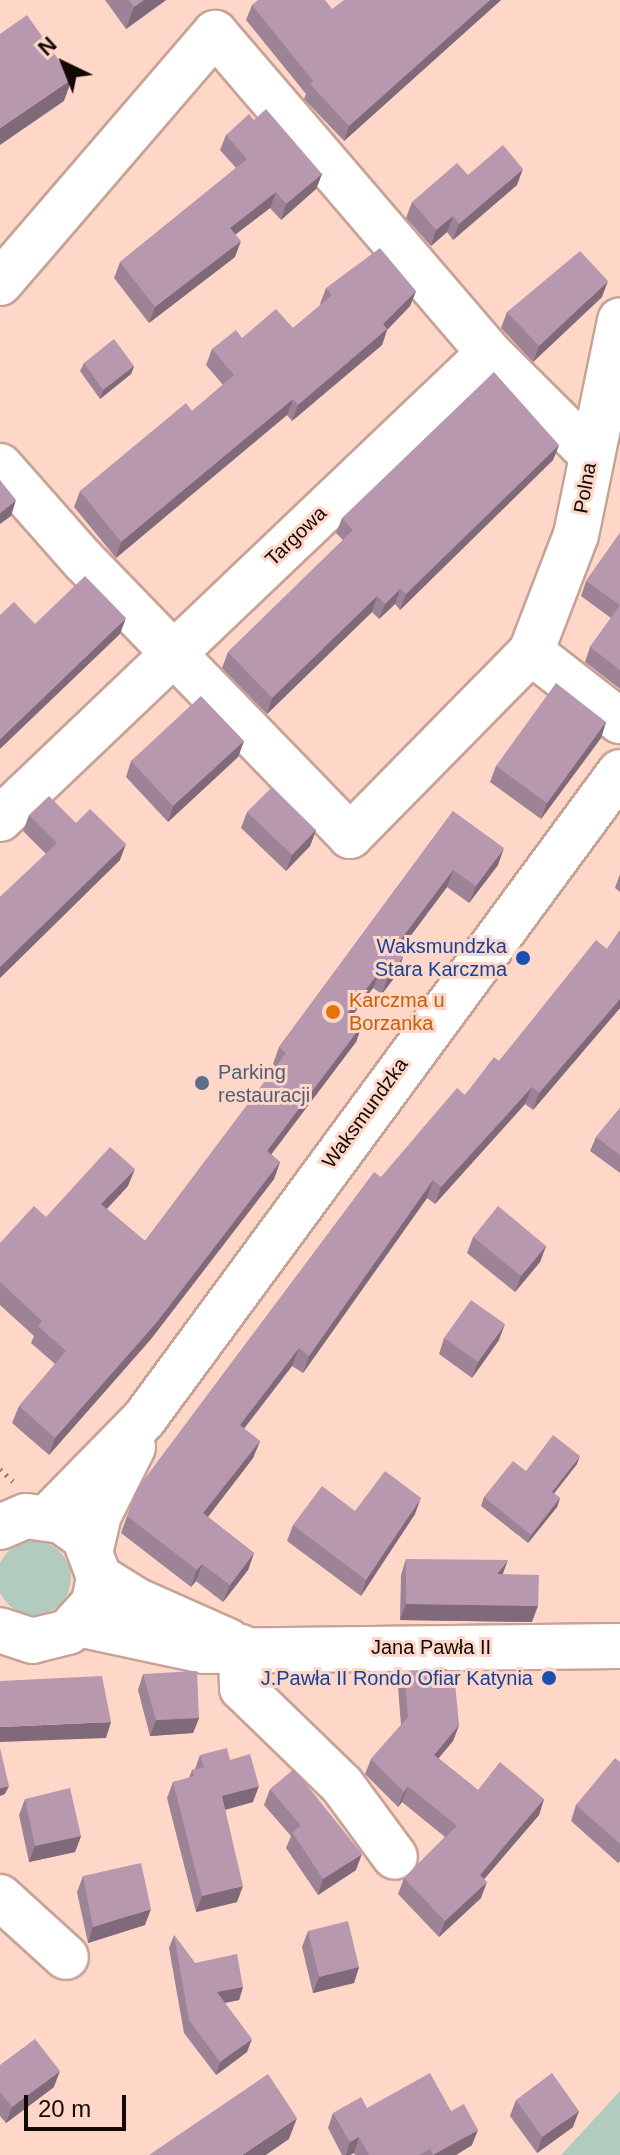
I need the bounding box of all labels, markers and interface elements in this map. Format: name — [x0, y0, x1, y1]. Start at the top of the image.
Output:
north arrow — [24, 24, 104, 104]
text: N — [33, 32, 62, 61]
street label: Polna — [569, 461, 601, 515]
street label: Targowa — [260, 501, 332, 571]
place label: Waksmundzka Stara Karczma — [375, 934, 507, 981]
marker: Waksmundzka Stara Karczma — [514, 949, 532, 967]
place label: Karczma u Borzanka — [349, 988, 445, 1035]
marker: Karczma u Borzanka — [324, 1003, 342, 1021]
street label: Waksmundzka — [317, 1053, 413, 1173]
place label: Parking restauracji — [218, 1060, 310, 1107]
marker: Parking restauracji — [193, 1074, 211, 1092]
street label: Jana Pawła II — [371, 1635, 491, 1659]
place label: J.Pawła II Rondo Ofiar Katynia — [261, 1666, 533, 1690]
marker: J.Pawła II Rondo Ofiar Katynia — [540, 1669, 558, 1687]
scale bar — [28, 2079, 130, 2129]
text: 20 m — [38, 2095, 91, 2122]

